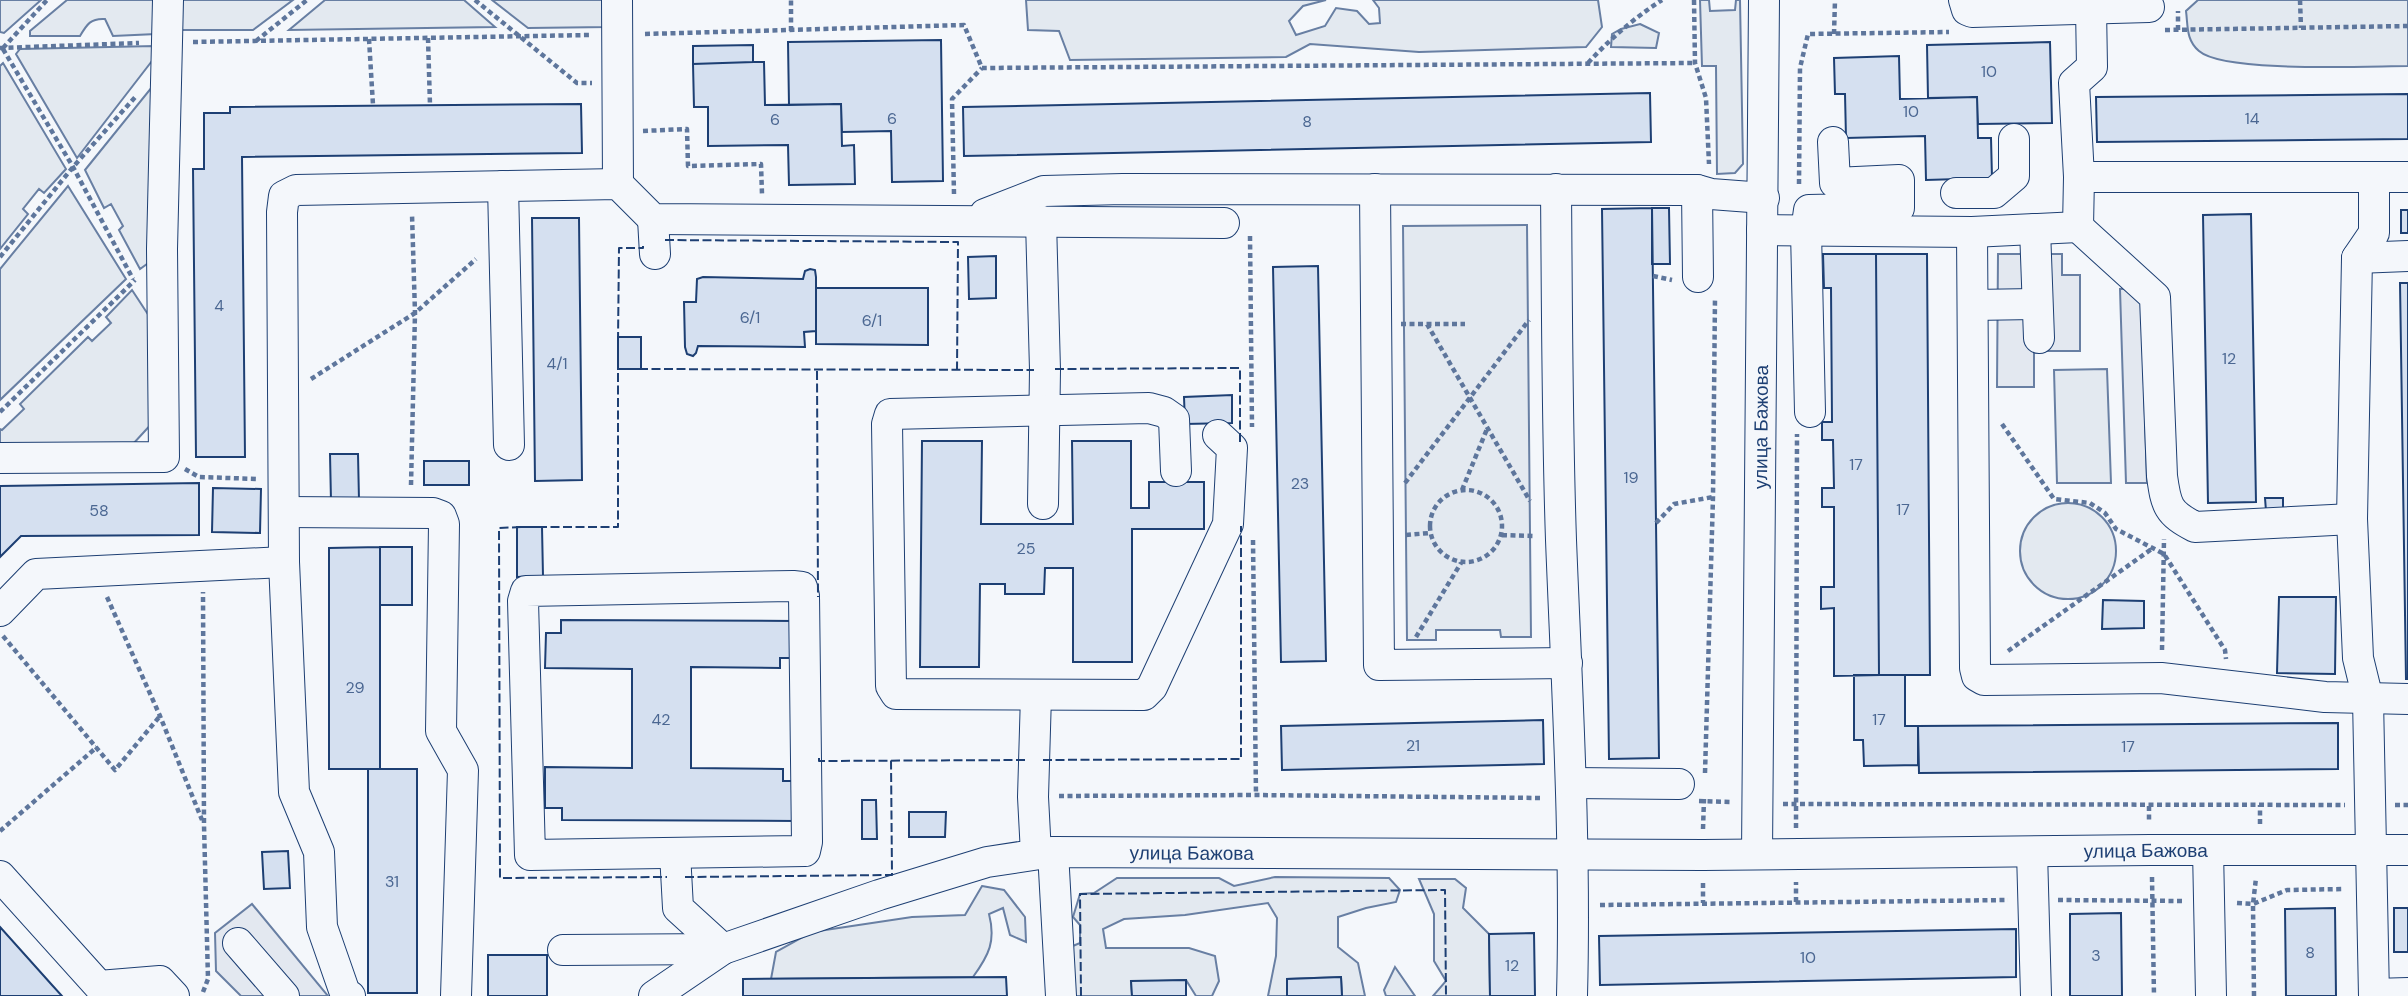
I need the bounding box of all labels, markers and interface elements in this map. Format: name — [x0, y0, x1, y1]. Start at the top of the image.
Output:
house number: 10 — [1981, 61, 1997, 82]
house number: 10 — [1903, 101, 1919, 122]
house number: 6 — [887, 108, 897, 129]
house number: 14 — [2245, 108, 2260, 129]
house number: 6 — [770, 109, 780, 130]
house number: 8 — [1302, 111, 1312, 132]
house number: 4 — [214, 295, 224, 316]
house number: 6/1 — [740, 307, 760, 328]
house number: 6/1 — [862, 310, 882, 331]
house number: 12 — [2222, 348, 2236, 369]
house number: 4/1 — [547, 353, 567, 374]
street label: улица Бажова — [1748, 364, 1774, 489]
house number: 17 — [1849, 454, 1863, 475]
house number: 19 — [1623, 467, 1639, 488]
house number: 23 — [1291, 473, 1309, 494]
house number: 17 — [1896, 499, 1910, 520]
house number: 58 — [89, 500, 109, 521]
house number: 25 — [1017, 538, 1035, 559]
house number: 29 — [345, 677, 365, 698]
house number: 42 — [652, 709, 670, 730]
house number: 17 — [1872, 709, 1886, 730]
house number: 21 — [1406, 735, 1420, 756]
house number: 17 — [2121, 736, 2135, 757]
street label: улица Бажова — [2084, 838, 2208, 864]
street label: улица Бажова — [1130, 840, 1254, 866]
house number: 31 — [385, 871, 399, 892]
house number: 8 — [2305, 942, 2315, 963]
house number: 3 — [2091, 945, 2101, 966]
house number: 10 — [1800, 947, 1816, 968]
house number: 12 — [1505, 955, 1519, 976]

